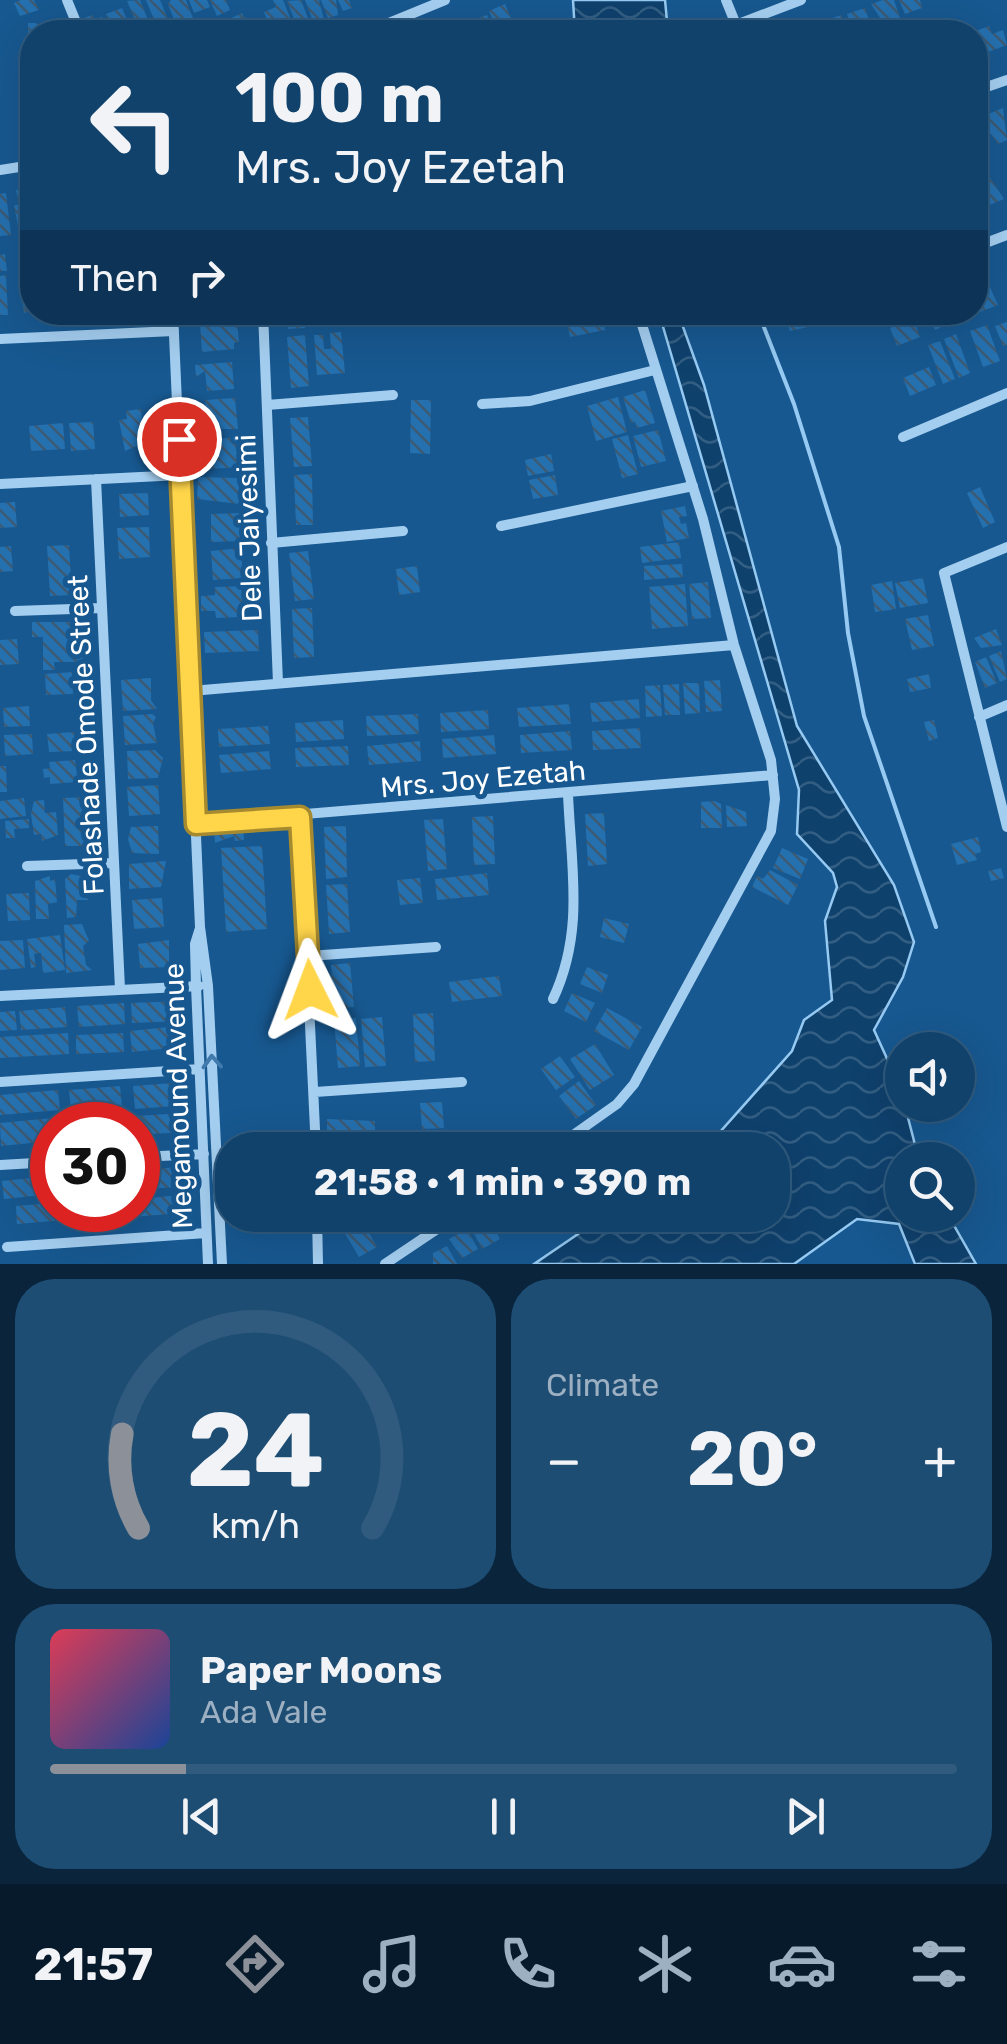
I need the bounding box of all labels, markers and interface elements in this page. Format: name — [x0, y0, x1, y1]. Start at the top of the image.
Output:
text: 100 m — [235, 57, 444, 140]
icon: left — [70, 60, 200, 190]
text: Mrs. Joy Ezetah — [235, 141, 566, 194]
icon: right — [179, 250, 234, 305]
text: Then — [70, 255, 159, 301]
pin — [137, 397, 222, 482]
icon: arrive — [152, 412, 207, 467]
street label: Dele Jaiyesimi — [229, 434, 269, 622]
street label: Folashade Omode Street — [61, 574, 111, 896]
street label: Mrs. Joy Ezetah — [379, 754, 587, 804]
position arrow — [258, 938, 362, 1042]
street label: Megamound Avenue — [157, 963, 199, 1229]
map controls — [885, 1032, 975, 1232]
button: sound — [885, 1032, 975, 1122]
one-way arrow — [202, 1053, 223, 1069]
speed limit sign: 30 — [30, 1102, 160, 1232]
button: search — [885, 1142, 975, 1232]
text: 21:58 · 1 min · 390 m — [314, 1159, 691, 1205]
text: Climate — [546, 1366, 659, 1404]
text: 24 — [186, 1389, 325, 1512]
text: 20° — [687, 1415, 818, 1504]
text: − — [546, 1428, 582, 1493]
text: + — [923, 1428, 957, 1493]
text: km/h — [211, 1505, 300, 1547]
text: Paper Moons — [200, 1647, 442, 1693]
text: Ada Vale — [200, 1693, 327, 1731]
icon: previous — [174, 1789, 229, 1844]
icon: pause — [476, 1789, 531, 1844]
icon: next — [778, 1789, 833, 1844]
icon: directions — [220, 1929, 290, 1999]
icon: music — [357, 1929, 427, 1999]
icon: phone — [493, 1929, 563, 1999]
icon: climate — [630, 1929, 700, 1999]
icon: car — [767, 1929, 837, 1999]
icon: filters — [904, 1929, 974, 1999]
text: 21:57 — [33, 1938, 153, 1991]

